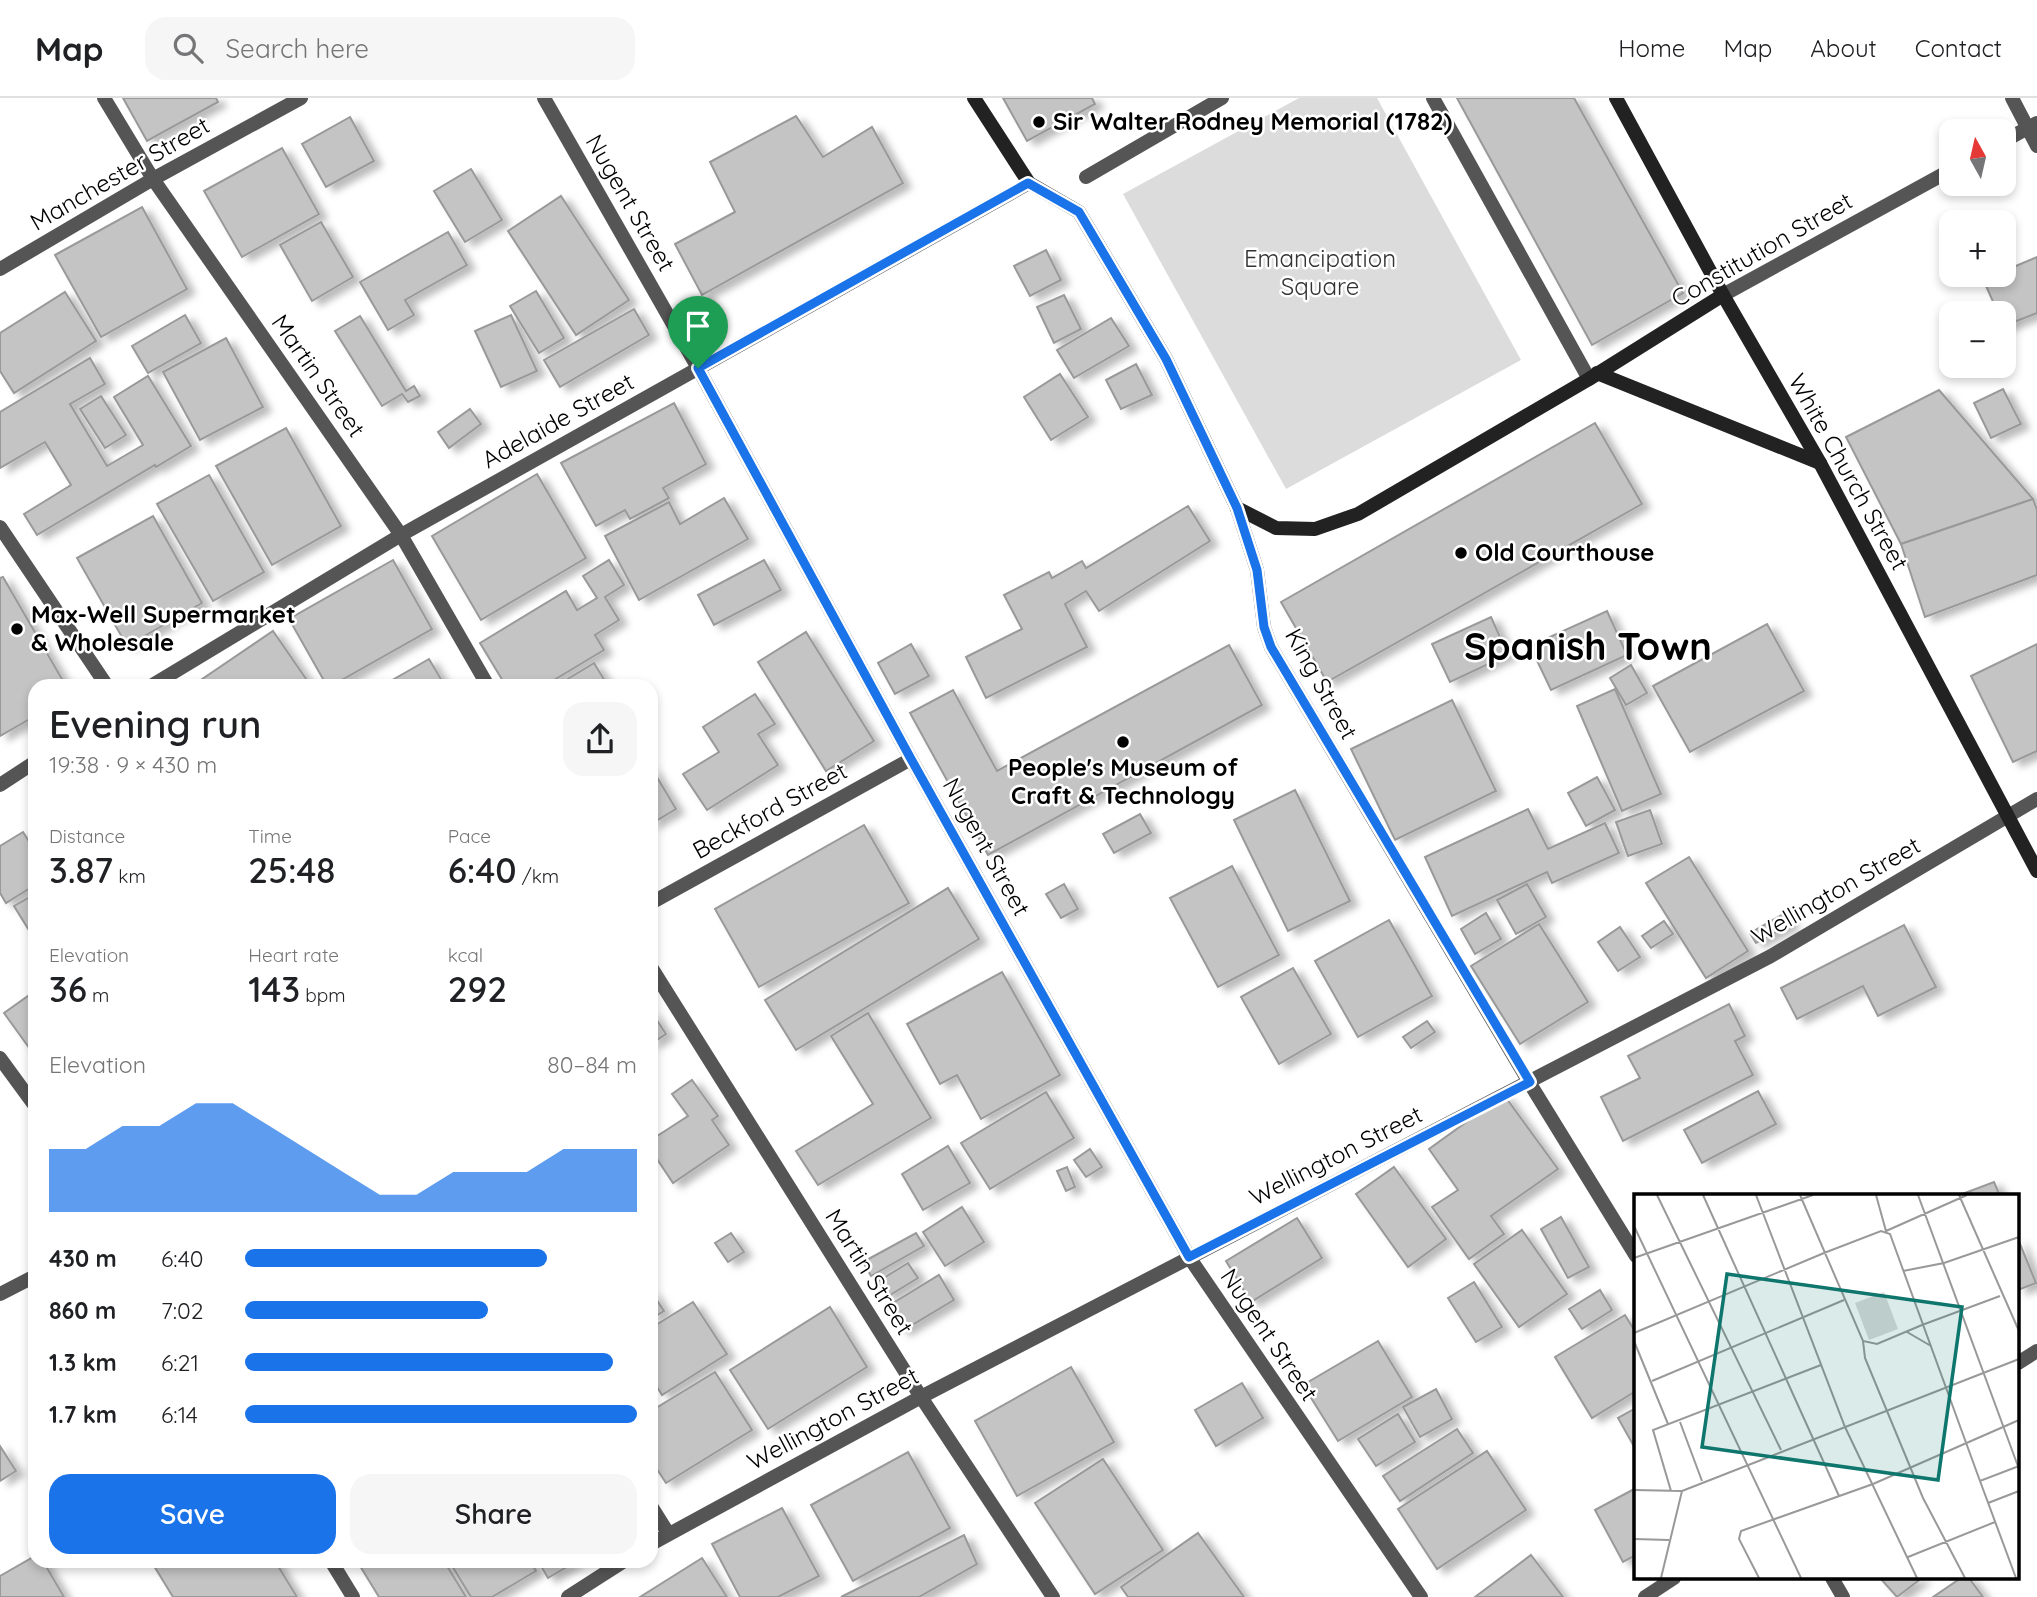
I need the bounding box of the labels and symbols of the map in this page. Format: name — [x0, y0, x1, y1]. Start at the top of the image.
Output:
place label: Sir Walter Rodney Memorial (1782) — [1053, 106, 1452, 136]
street label: Manchester Street — [24, 110, 215, 237]
marker: Sir Walter Rodney Memorial (1782) — [1031, 114, 1047, 130]
north arrow — [1939, 119, 2016, 196]
street label: Nugent Street — [580, 129, 682, 276]
street label: Constitution Street — [1666, 185, 1857, 313]
park label: Emancipation Square — [1244, 243, 1396, 301]
pin — [668, 296, 728, 368]
street label: Martin Street — [266, 308, 372, 443]
street label: Adelaide Street — [476, 366, 639, 474]
street label: White Church Street — [1782, 368, 1915, 575]
place label: Old Courthouse — [1475, 537, 1654, 567]
marker: Old Courthouse — [1453, 545, 1469, 561]
place label: Max-Well Supermarket & Wholesale — [31, 599, 296, 657]
marker: Max-Well Supermarket & Wholesale — [9, 621, 25, 637]
district label: Spanish Town — [1464, 622, 1712, 670]
street label: King Street — [1279, 623, 1365, 744]
marker: People's Museum of Craft & Technology — [1115, 734, 1131, 750]
place label: People's Museum of Craft & Technology — [1008, 752, 1239, 810]
street label: Beckford Street — [687, 755, 852, 865]
street label: Nugent Street — [937, 772, 1037, 921]
street label: Wellington Street — [1746, 830, 1925, 951]
street label: Wellington Street — [1244, 1099, 1427, 1212]
inset map — [1634, 1194, 2020, 1580]
street label: Martin Street — [819, 1203, 920, 1340]
street label: Nugent Street — [1215, 1263, 1325, 1406]
street label: Wellington Street — [742, 1360, 923, 1476]

